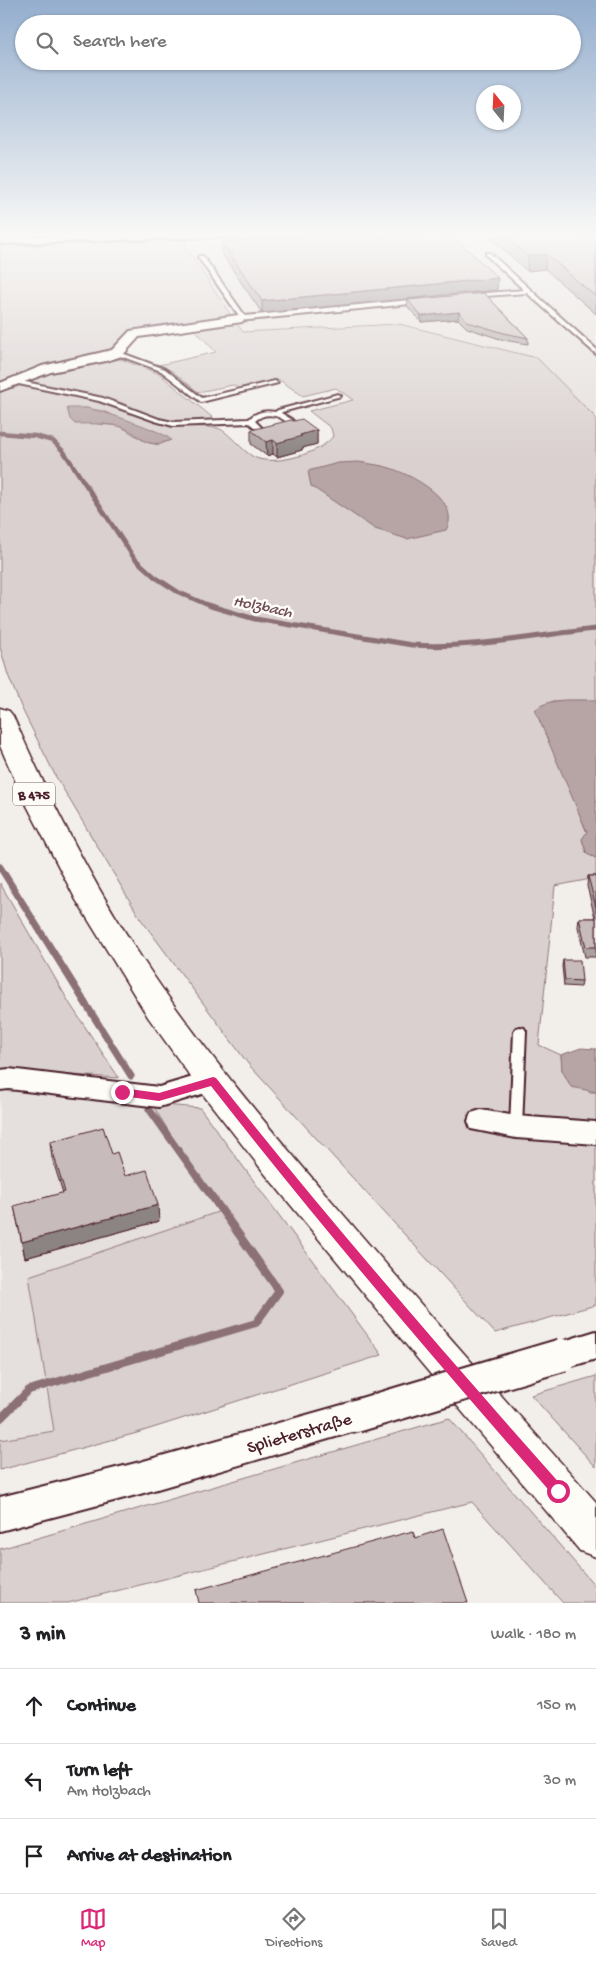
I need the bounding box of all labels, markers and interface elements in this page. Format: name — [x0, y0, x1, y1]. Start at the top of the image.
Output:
search box — [15, 15, 581, 70]
icon: search — [33, 29, 61, 57]
text: Search here — [73, 31, 167, 54]
north arrow — [476, 85, 521, 130]
water label: Holzbach — [231, 593, 294, 624]
road number: B 475 — [13, 782, 55, 806]
route end — [111, 1081, 134, 1104]
street label: Splieterstraße — [245, 1409, 355, 1459]
route start — [547, 1480, 570, 1503]
text: 3 min — [20, 1623, 65, 1648]
text: Walk · 180 m — [491, 1626, 576, 1645]
icon: ahead — [20, 1692, 48, 1720]
text: Continue — [67, 1695, 136, 1718]
text: 150 m — [537, 1697, 576, 1716]
text: Turn left — [67, 1760, 131, 1783]
icon: left — [20, 1767, 48, 1795]
text: 30 m — [543, 1772, 576, 1791]
text: Am Holzbach — [67, 1783, 151, 1802]
icon: arrive — [20, 1842, 48, 1870]
text: Arrive at destination — [67, 1845, 231, 1868]
tab: Map — [79, 1905, 107, 1952]
tab: Directions — [266, 1905, 323, 1952]
tab: Saved — [481, 1905, 517, 1952]

